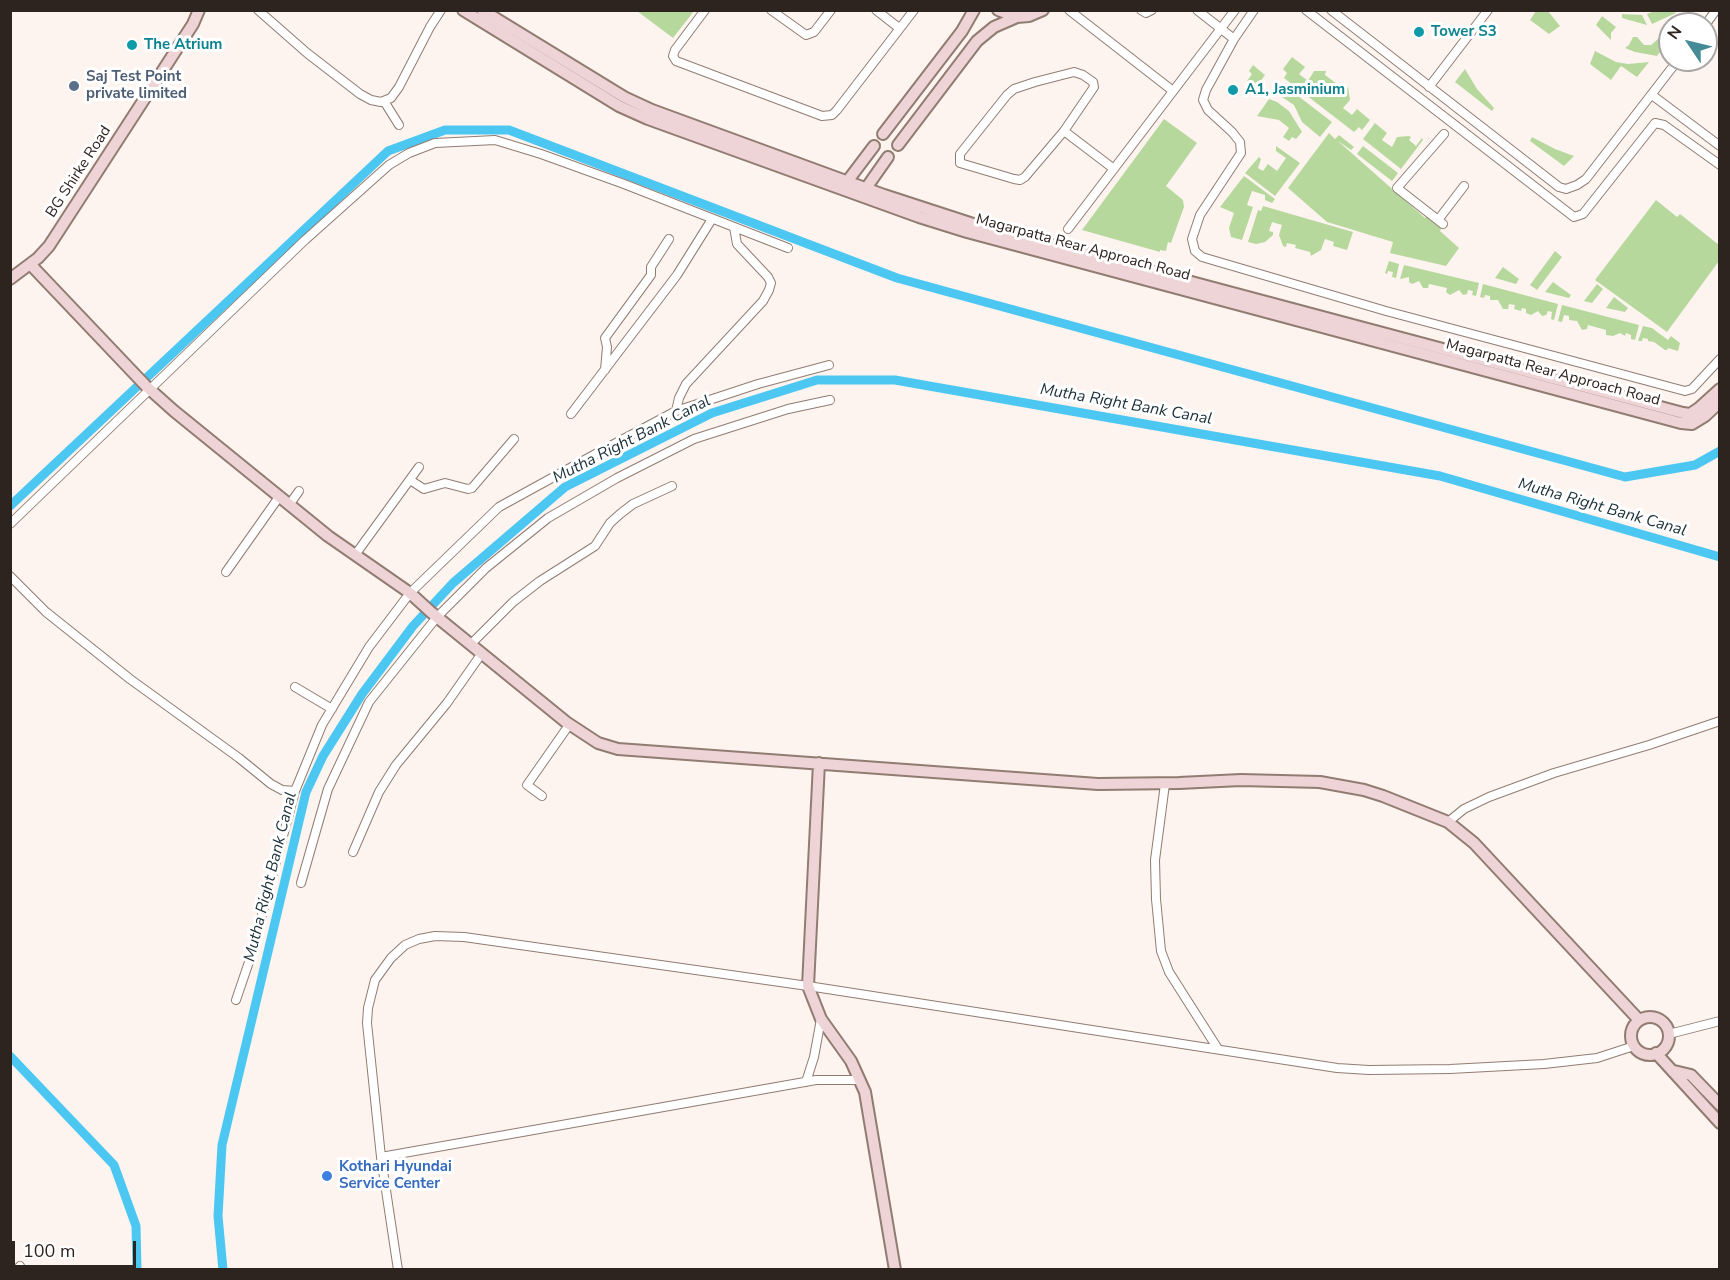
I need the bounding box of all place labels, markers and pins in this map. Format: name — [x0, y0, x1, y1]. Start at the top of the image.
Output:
place label: Tower S3 — [1431, 23, 1497, 41]
marker: Tower S3 — [1412, 25, 1426, 39]
place label: The Atrium — [144, 36, 223, 54]
marker: The Atrium — [125, 38, 139, 52]
place label: Saj Test Point private limited — [86, 68, 187, 103]
marker: Saj Test Point private limited — [67, 79, 81, 93]
place label: A1, Jasminium — [1245, 81, 1345, 99]
marker: A1, Jasminium — [1226, 83, 1240, 97]
place label: Kothari Hyundai Service Center — [339, 1158, 452, 1193]
marker: Kothari Hyundai Service Center — [320, 1169, 334, 1183]

